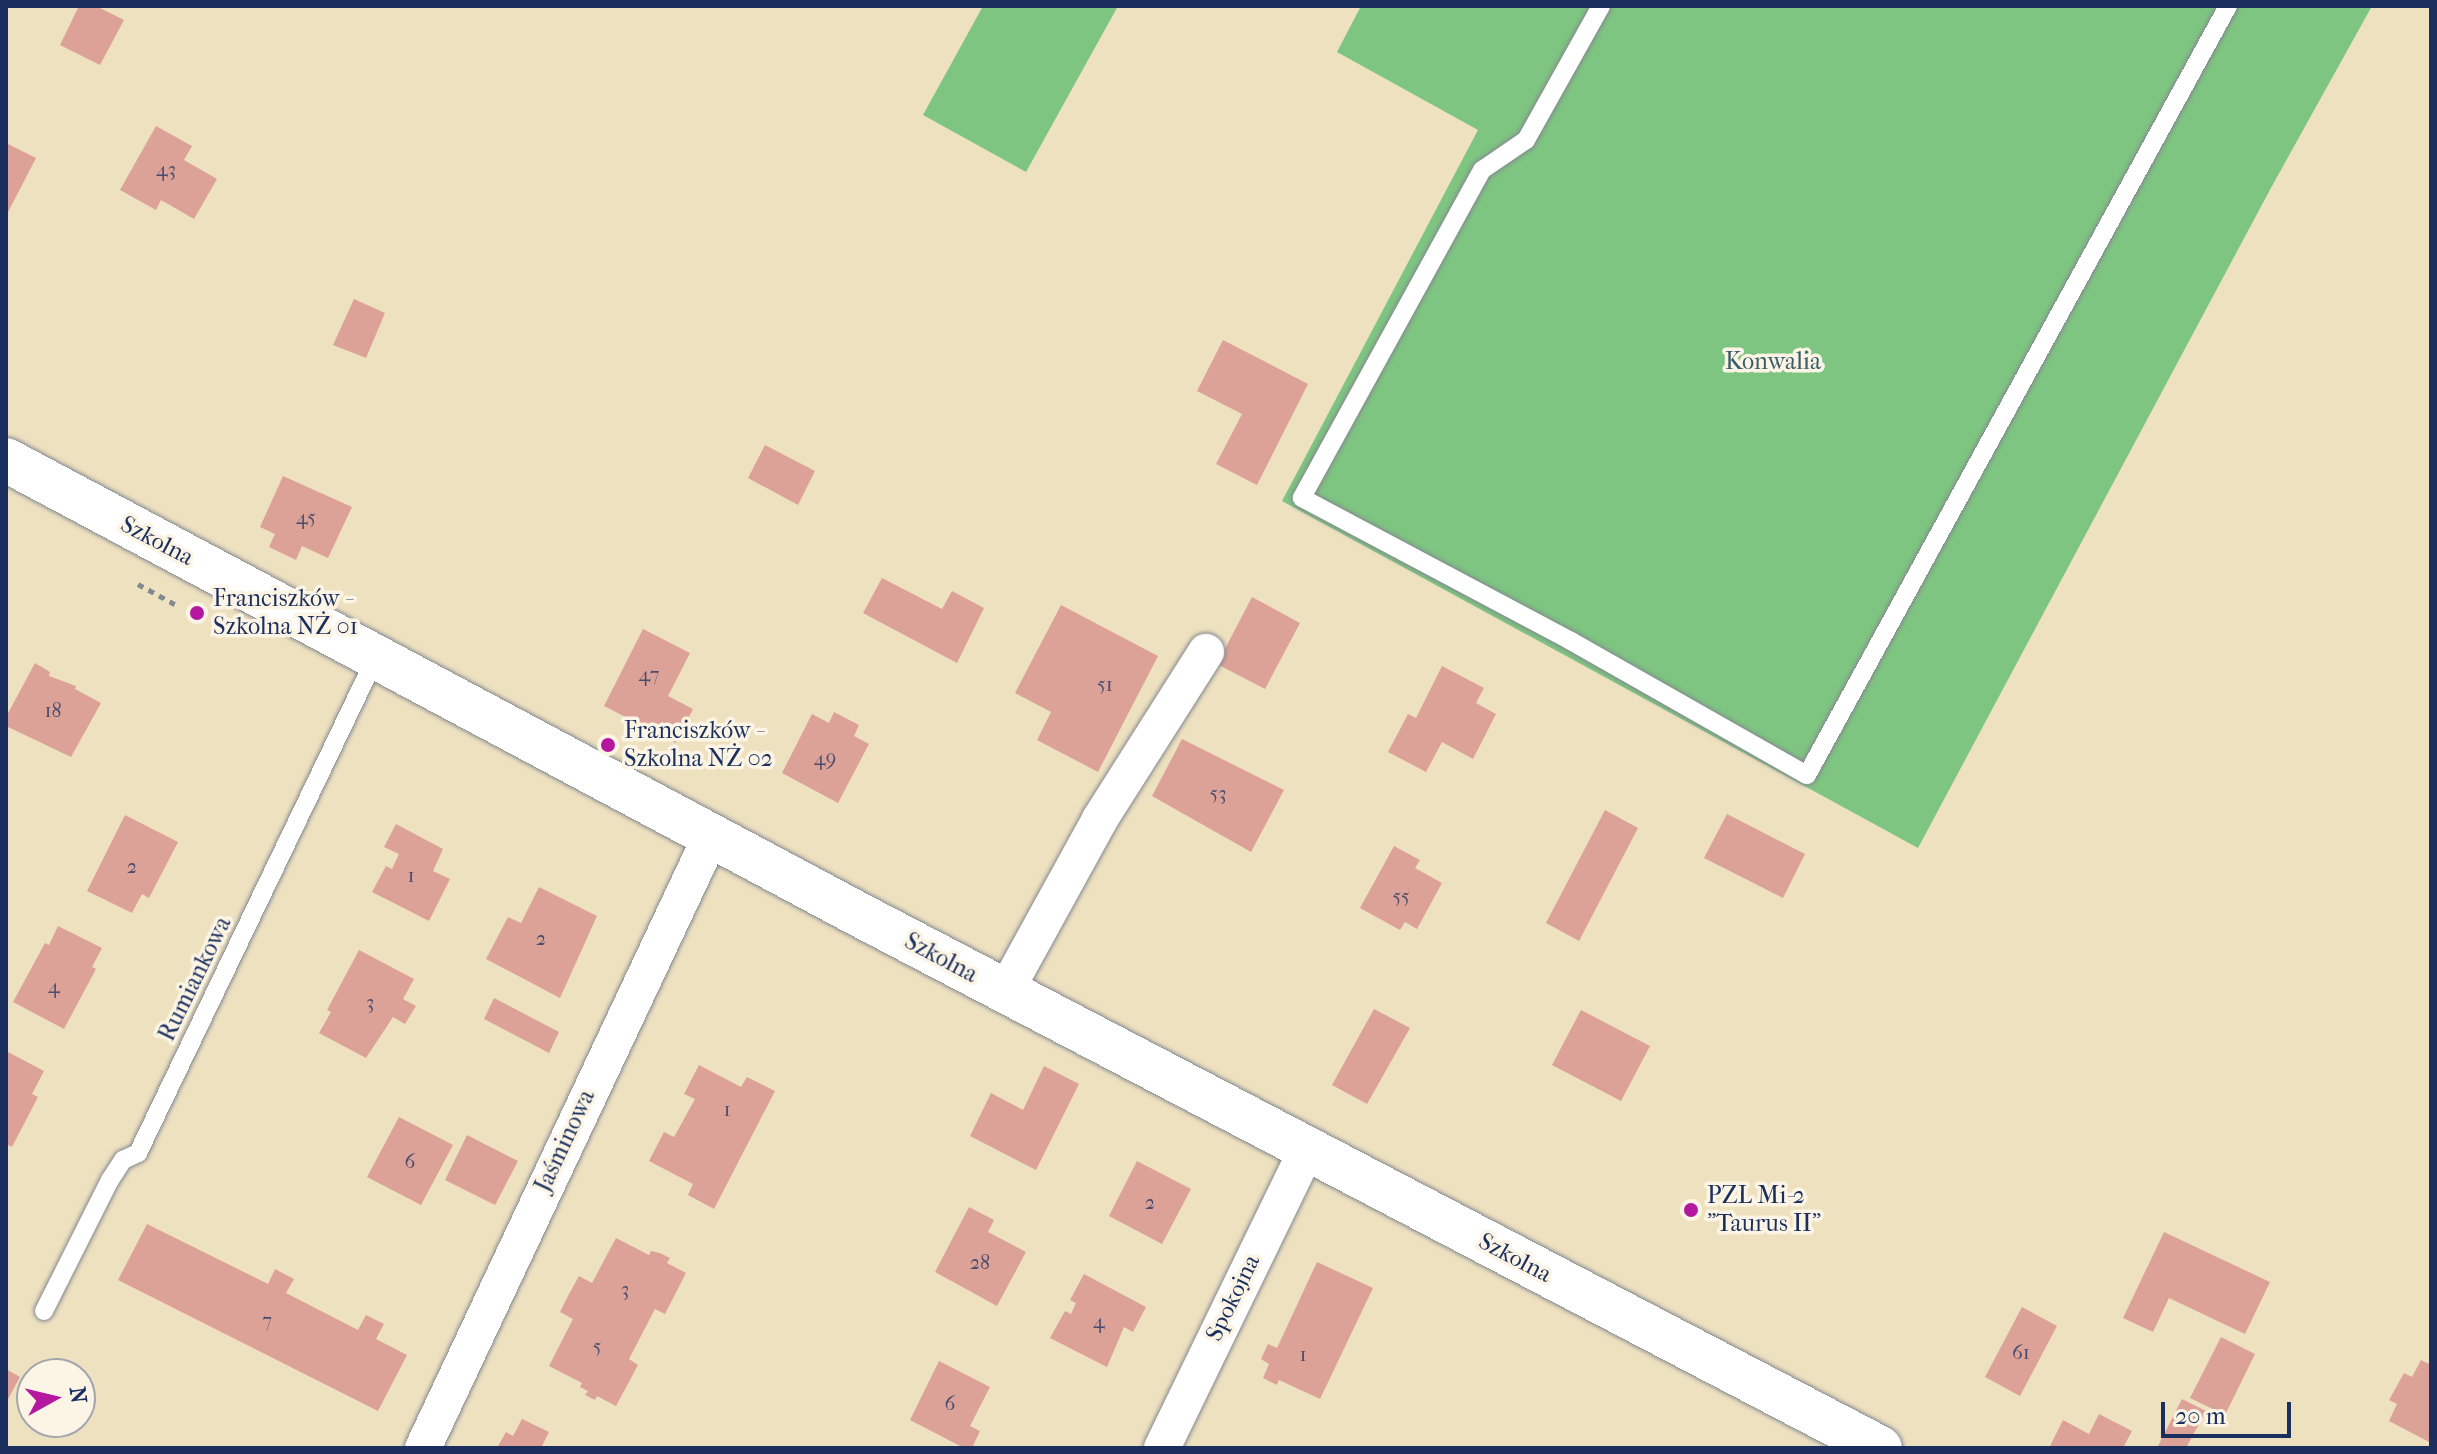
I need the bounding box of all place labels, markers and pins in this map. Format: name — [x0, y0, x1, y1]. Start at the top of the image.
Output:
place label: Franciszków - Szkolna NŻ 01 — [213, 585, 358, 641]
marker: Franciszków - Szkolna NŻ 01 — [188, 604, 206, 622]
place label: Franciszków - Szkolna NŻ 02 — [624, 717, 773, 773]
marker: Franciszków - Szkolna NŻ 02 — [599, 736, 617, 754]
place label: PZL Mi-2 "Taurus II" — [1707, 1182, 1821, 1238]
marker: PZL Mi-2 "Taurus II" — [1682, 1201, 1700, 1219]

